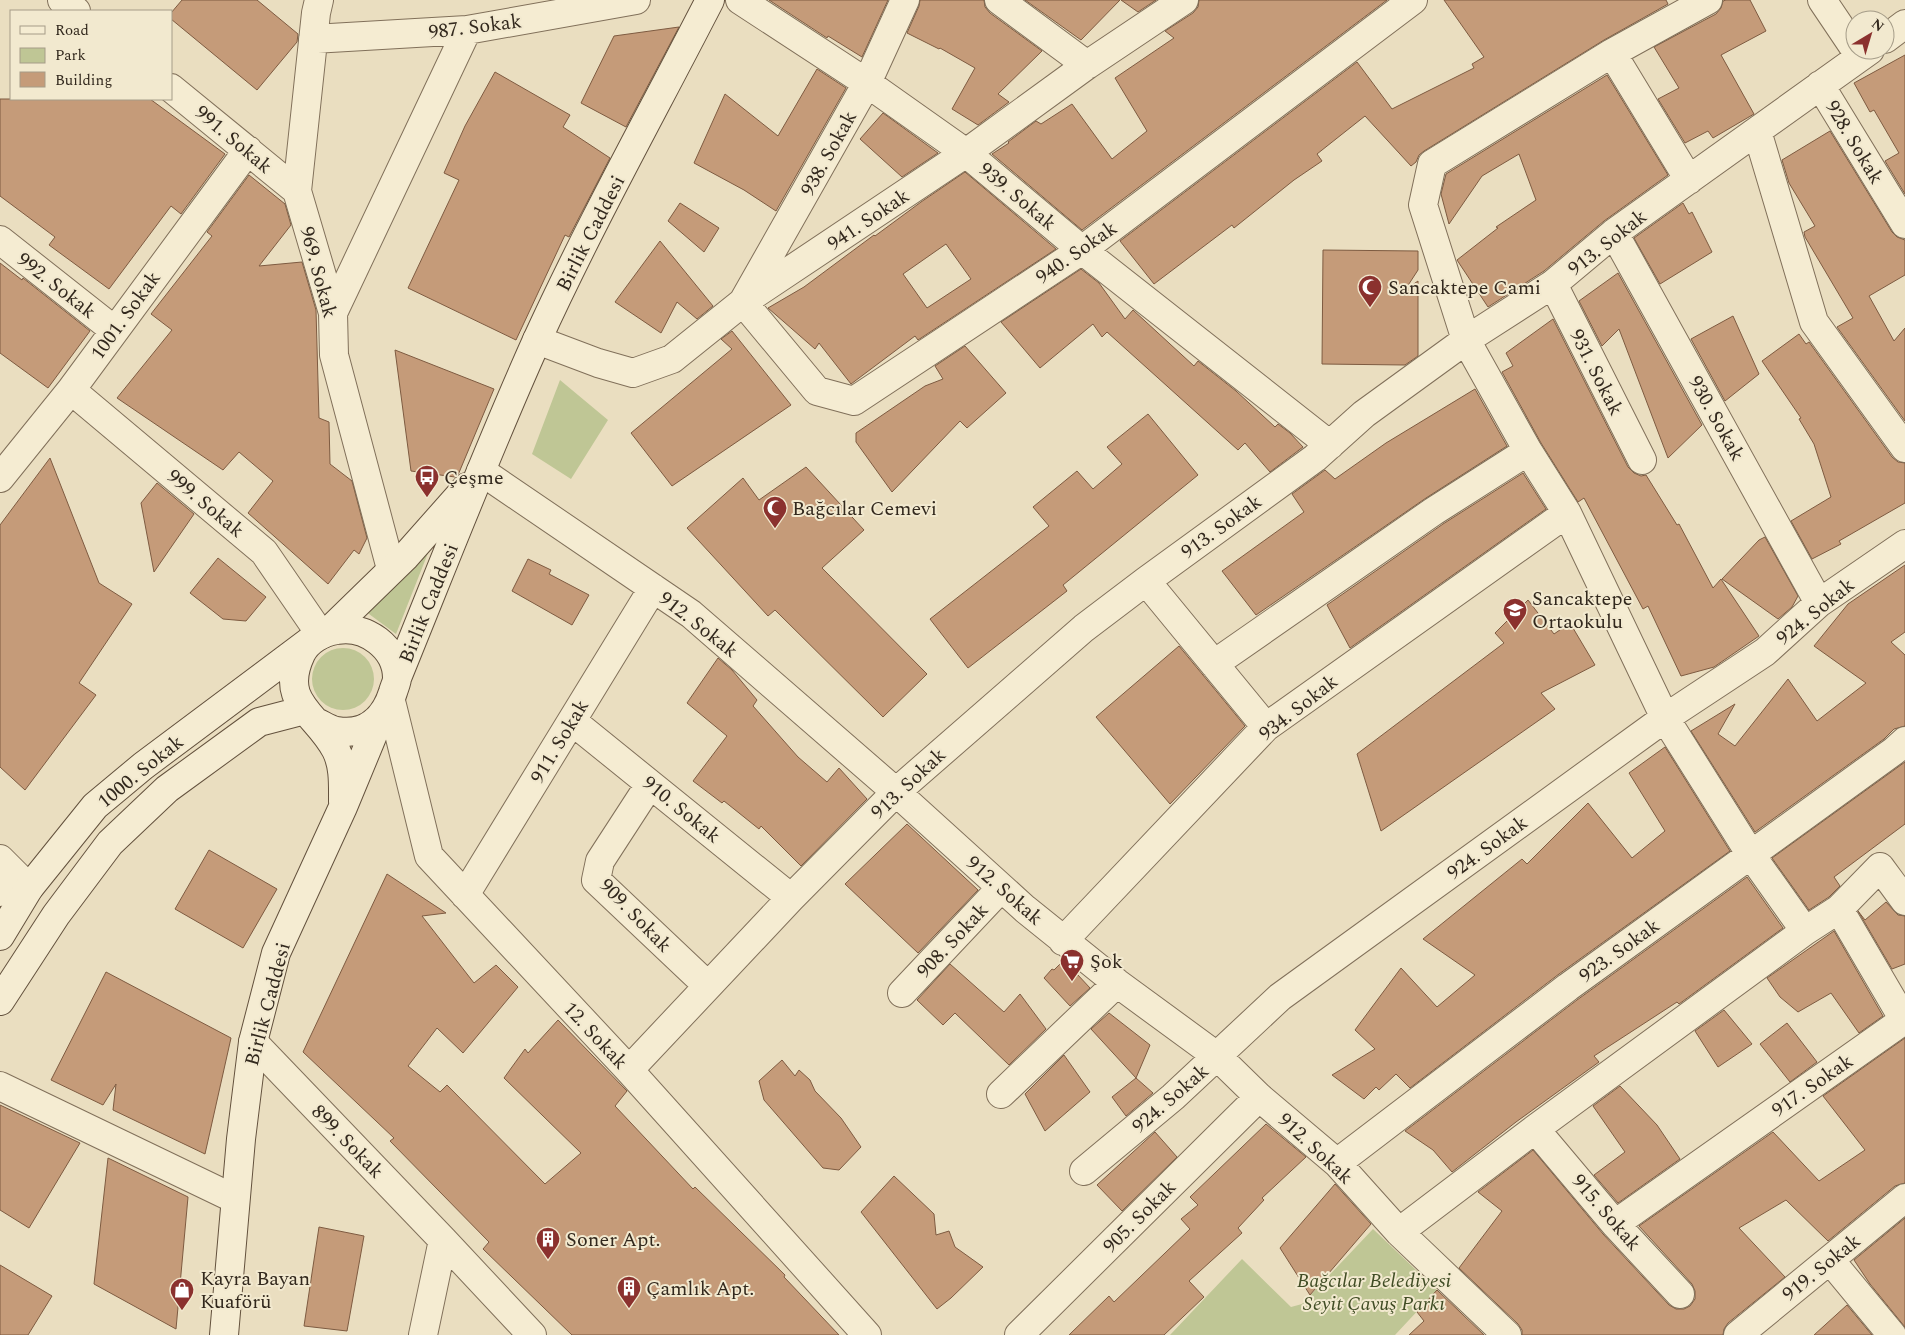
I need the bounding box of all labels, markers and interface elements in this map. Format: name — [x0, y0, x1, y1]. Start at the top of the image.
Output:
street label: 987. Sokak — [427, 6, 523, 48]
legend — [10, 10, 172, 100]
north arrow — [1845, 10, 1895, 60]
text: N — [1867, 13, 1889, 37]
text: Road — [55, 19, 89, 42]
text: Park — [55, 44, 86, 67]
text: Building — [55, 69, 112, 92]
street label: 928. Sokak — [1817, 95, 1891, 190]
street label: 991. Sokak — [188, 98, 279, 181]
street label: 938. Sokak — [793, 105, 865, 202]
street label: 939. Sokak — [972, 155, 1063, 238]
street label: Birlik Caddesi — [549, 170, 633, 297]
street label: 941. Sokak — [821, 181, 916, 258]
street label: 913. Sokak — [1562, 202, 1654, 283]
street label: 940. Sokak — [1030, 214, 1123, 292]
street label: 969. Sokak — [291, 223, 345, 321]
street label: 992. Sokak — [10, 245, 102, 326]
street label: 1001. Sokak — [83, 265, 168, 366]
place label: Sancaktepe Cami — [1388, 273, 1541, 303]
mosque icon: Sancaktepe Cami — [1357, 274, 1383, 308]
street label: 931. Sokak — [1562, 324, 1631, 421]
street label: 930. Sokak — [1680, 370, 1752, 467]
street label: 999. Sokak — [160, 462, 251, 545]
place label: Çeşme — [444, 463, 504, 493]
bus stop icon: Çeşme — [414, 464, 440, 498]
street label: 913. Sokak — [1175, 487, 1268, 566]
place label: Bağcılar Cemevi — [792, 494, 937, 524]
mosque icon: Bağcılar Cemevi — [762, 495, 788, 529]
street label: Birlik Caddesi — [391, 539, 467, 668]
street label: 924. Sokak — [1770, 571, 1861, 653]
street label: 912. Sokak — [652, 584, 744, 665]
place label: Sancaktepe Ortaokulu — [1532, 584, 1632, 637]
school or university icon: Sancaktepe Ortaokulu — [1502, 597, 1528, 631]
street label: 934. Sokak — [1253, 667, 1345, 748]
street label: 911. Sokak — [523, 694, 597, 789]
street label: 1000. Sokak — [91, 728, 190, 816]
street label: 913. Sokak — [864, 741, 953, 827]
street label: 910. Sokak — [636, 769, 727, 851]
street label: 924. Sokak — [1441, 808, 1534, 887]
street label: 912. Sokak — [959, 849, 1049, 933]
street label: 909. Sokak — [592, 872, 679, 960]
street label: 908. Sokak — [910, 896, 996, 985]
street label: 923. Sokak — [1573, 911, 1666, 990]
street label: Birlik Caddesi — [237, 939, 299, 1069]
place label: Şok — [1090, 947, 1123, 977]
supermarket icon: Şok — [1059, 948, 1085, 982]
street label: 12. Sokak — [556, 995, 635, 1076]
street label: 917. Sokak — [1766, 1047, 1859, 1125]
street label: 924. Sokak — [1126, 1057, 1216, 1141]
street label: 899. Sokak — [304, 1098, 391, 1186]
street label: 912. Sokak — [1271, 1106, 1360, 1192]
street label: 915. Sokak — [1564, 1168, 1648, 1258]
street label: 905. Sokak — [1096, 1173, 1183, 1260]
place label: Soner Apt. — [566, 1225, 661, 1255]
building icon: Soner Apt. — [535, 1226, 561, 1260]
street label: 919. Sokak — [1776, 1227, 1867, 1309]
place label: Kayra Bayan Kuaförü — [200, 1264, 310, 1317]
park label: Bağcılar Belediyesi Seyit Çavuş Parkı — [1297, 1266, 1452, 1319]
place label: Çamlık Apt. — [646, 1274, 754, 1304]
building icon: Çamlık Apt. — [616, 1275, 642, 1309]
shop icon: Kayra Bayan Kuaförü — [169, 1277, 195, 1311]

